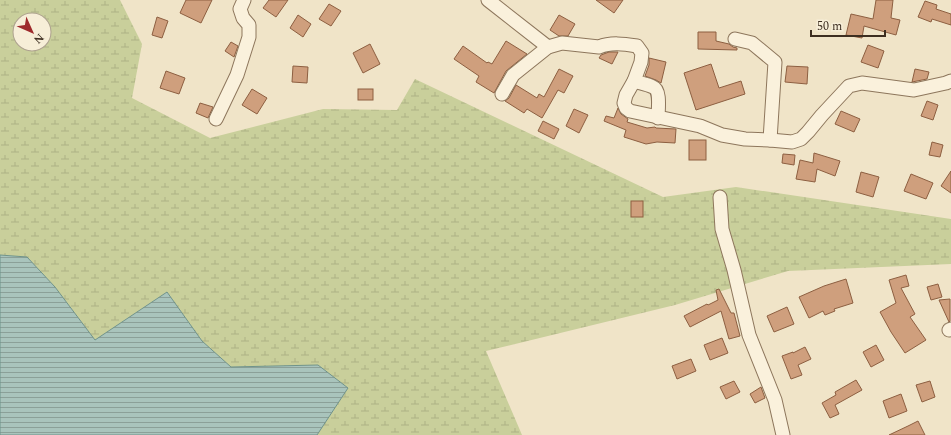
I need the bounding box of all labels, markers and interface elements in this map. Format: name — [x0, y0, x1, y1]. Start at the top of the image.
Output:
north arrow — [12, 12, 52, 52]
scale bar — [811, 12, 885, 38]
text: 50 m — [817, 17, 842, 36]
text: N — [30, 30, 48, 48]

